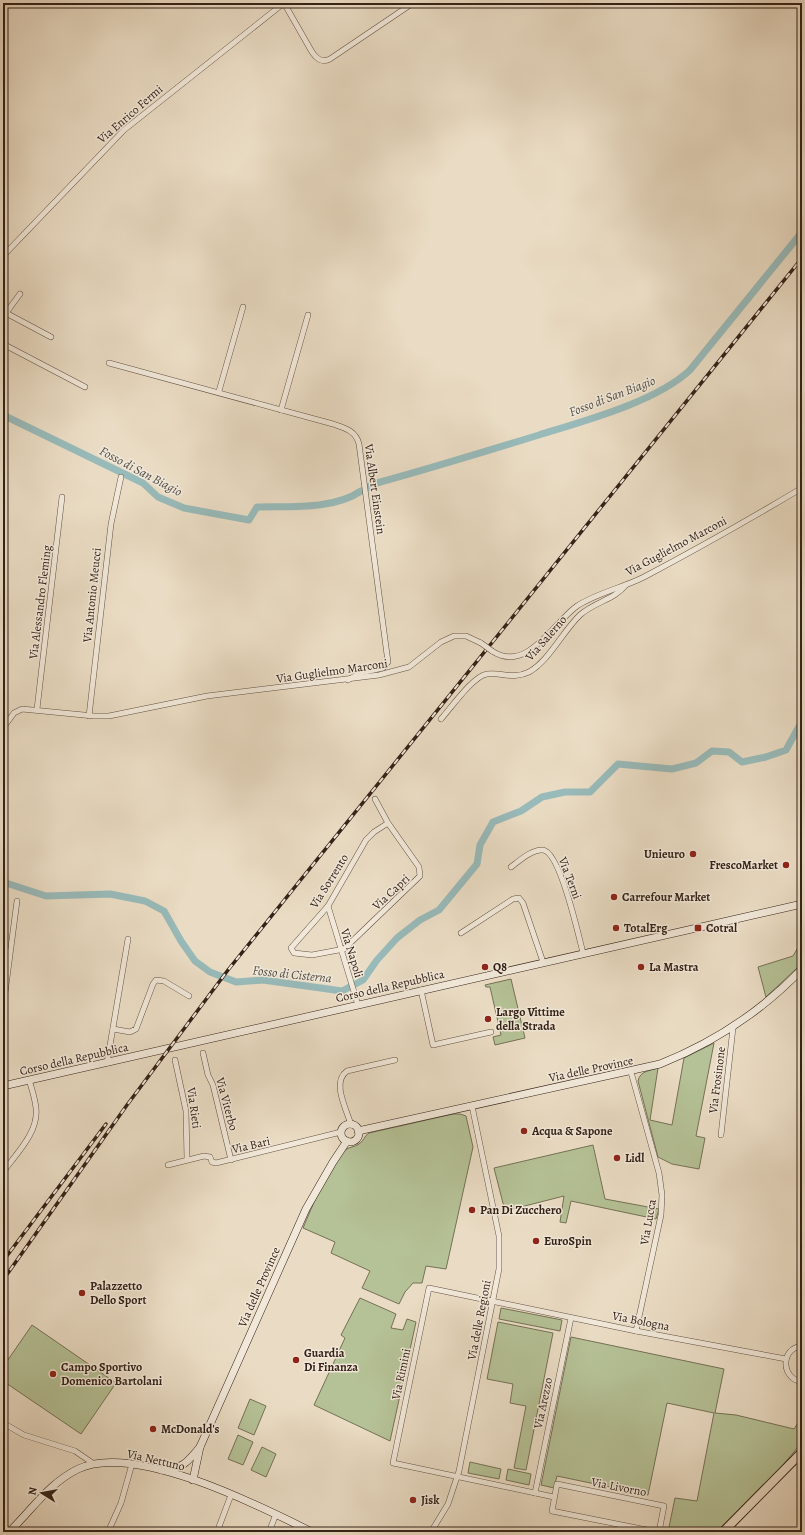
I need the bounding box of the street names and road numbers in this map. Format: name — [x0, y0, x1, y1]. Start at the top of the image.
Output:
street label: Via Enrico Fermi — [93, 81, 166, 147]
street label: Via Albert Einstein — [361, 442, 389, 536]
street label: Via Guglielmo Marconi — [622, 513, 729, 580]
street label: Via Alessandro Fleming — [25, 544, 55, 661]
street label: Via Antonio Meucci — [79, 547, 105, 644]
street label: Via Salerno — [521, 612, 570, 665]
street label: Via Guglielmo Marconi — [274, 655, 389, 687]
street label: Via Sorrento — [305, 851, 352, 912]
street label: Via Terni — [554, 854, 585, 901]
street label: Via Capri — [368, 871, 413, 914]
street label: Via Napoli — [337, 925, 367, 980]
street label: Corso della Repubblica — [334, 966, 446, 1006]
street label: Corso della Repubblica — [18, 1039, 130, 1079]
street label: Via Frosinone — [705, 1046, 729, 1115]
street label: Via delle Province — [546, 1052, 635, 1086]
street label: Via Viterbo — [212, 1075, 242, 1132]
street label: Via Rieti — [183, 1085, 205, 1130]
street label: Via Bari — [229, 1133, 272, 1157]
street label: Via Lucca — [636, 1197, 660, 1247]
street label: Via delle Province — [234, 1244, 284, 1330]
street label: Via delle Regioni — [463, 1279, 495, 1362]
street label: Via Bologna — [610, 1307, 672, 1334]
street label: Via Rimini — [388, 1347, 414, 1402]
street label: Via Arezzo — [530, 1376, 556, 1431]
street label: Via Nettuno — [125, 1445, 187, 1474]
street label: Via Livorno — [589, 1474, 648, 1500]

